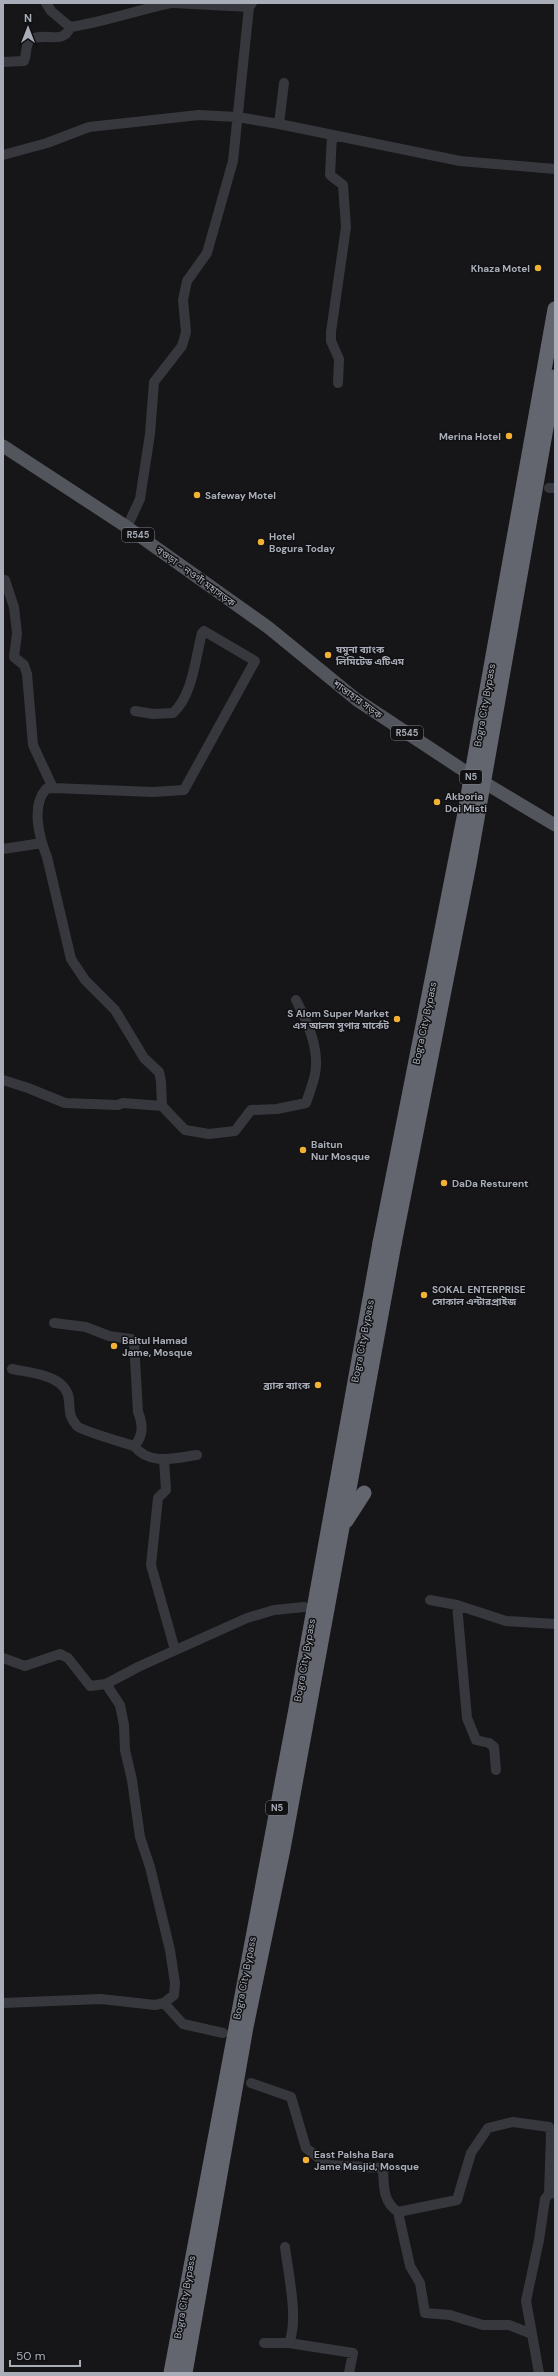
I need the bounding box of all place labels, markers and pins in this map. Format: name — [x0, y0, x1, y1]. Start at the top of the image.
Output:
place label: Khaza Motel — [471, 262, 530, 275]
marker: Khaza Motel — [533, 263, 543, 273]
place label: Merina Hotel — [439, 430, 501, 443]
marker: Merina Hotel — [504, 431, 514, 441]
place label: Safeway Motel — [205, 489, 276, 502]
marker: Safeway Motel — [192, 490, 202, 500]
place label: Hotel Bogura Today — [269, 530, 335, 555]
marker: Hotel Bogura Today — [256, 537, 266, 547]
place label: যমুনা ব্যাংক লিমিটেড এটিএম — [335, 643, 405, 668]
marker: যমুনা ব্যাংক লিমিটেড এটিএম — [323, 650, 333, 660]
place label: Akboria Doi Misti — [445, 790, 487, 815]
marker: Akboria Doi Misti — [432, 797, 442, 807]
place label: S Alom Super Market এস আলম সুপার মার্কেট — [287, 1007, 389, 1032]
marker: S Alom Super Market এস আলম সুপার মার্কেট — [392, 1014, 402, 1024]
place label: Baitun Nur Mosque — [311, 1138, 370, 1163]
marker: Baitun Nur Mosque — [298, 1145, 308, 1155]
place label: DaDa Resturent — [452, 1177, 528, 1190]
marker: DaDa Resturent — [439, 1178, 449, 1188]
place label: SOKAL ENTERPRISE সোকাল এন্টারপ্রাইজ — [432, 1283, 526, 1308]
marker: SOKAL ENTERPRISE সোকাল এন্টারপ্রাইজ — [419, 1290, 429, 1300]
place label: Baitul Hamad Jame, Mosque — [122, 1334, 193, 1359]
marker: Baitul Hamad Jame, Mosque — [109, 1341, 119, 1351]
place label: ব্র্যাক ব্যাংক — [263, 1379, 311, 1392]
marker: ব্র্যাক ব্যাংক — [313, 1380, 323, 1390]
place label: East Palsha Bara Jame Masjid, Mosque — [314, 2148, 419, 2173]
marker: East Palsha Bara Jame Masjid, Mosque — [301, 2155, 311, 2165]

